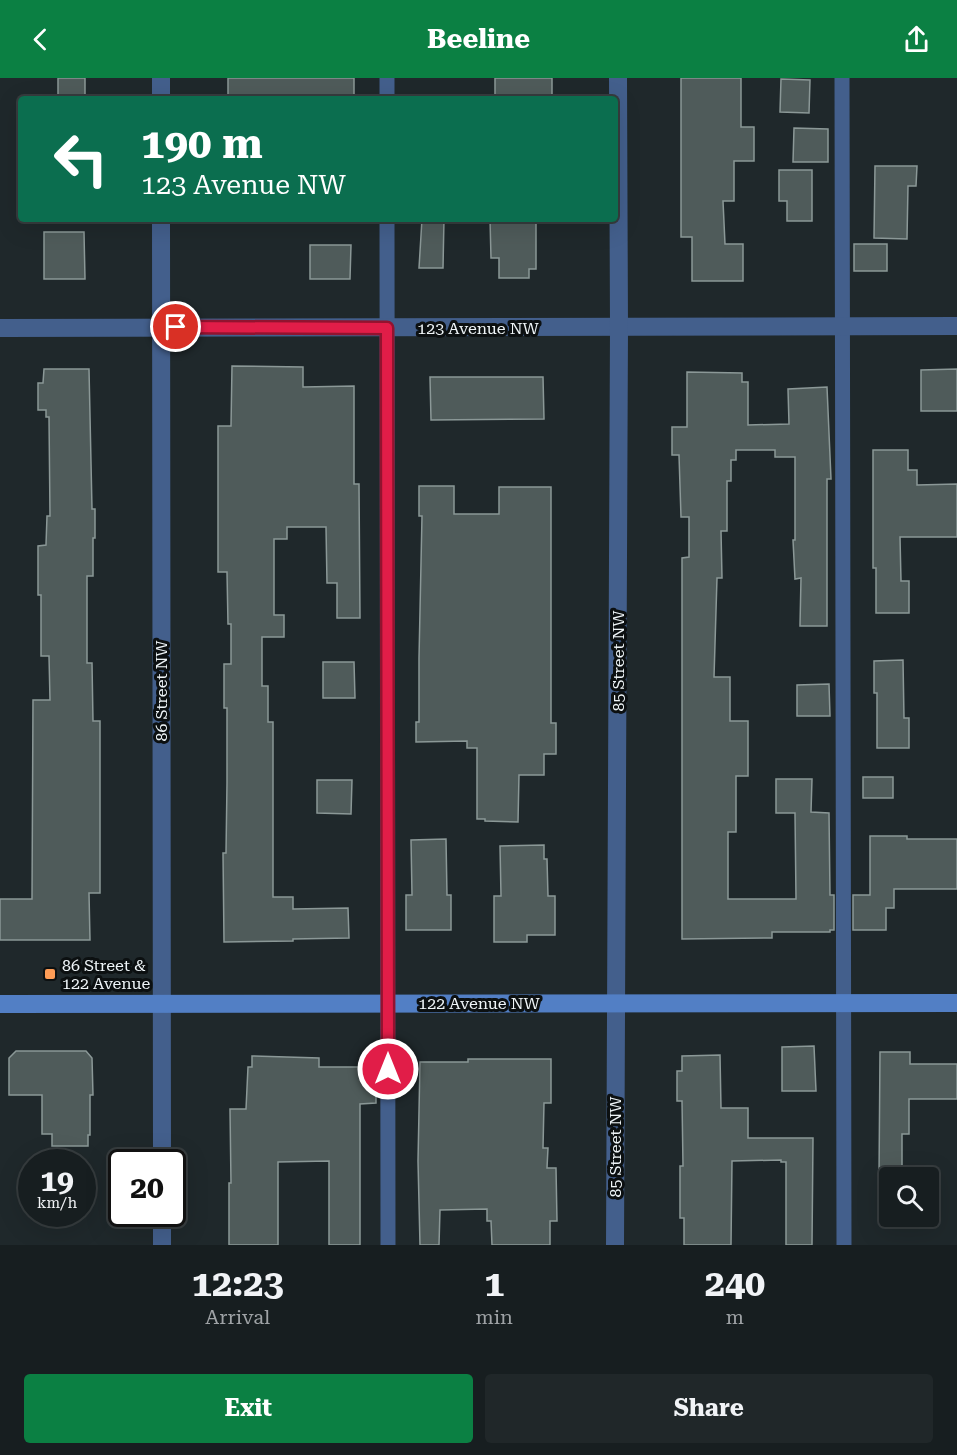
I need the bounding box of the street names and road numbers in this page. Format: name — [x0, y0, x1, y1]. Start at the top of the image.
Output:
street label: 123 Avenue NW — [417, 319, 539, 338]
street label: 85 Street NW — [609, 610, 628, 711]
street label: 86 Street NW — [152, 640, 171, 741]
street label: 122 Avenue NW — [418, 994, 540, 1013]
street label: 85 Street NW — [606, 1096, 625, 1197]

